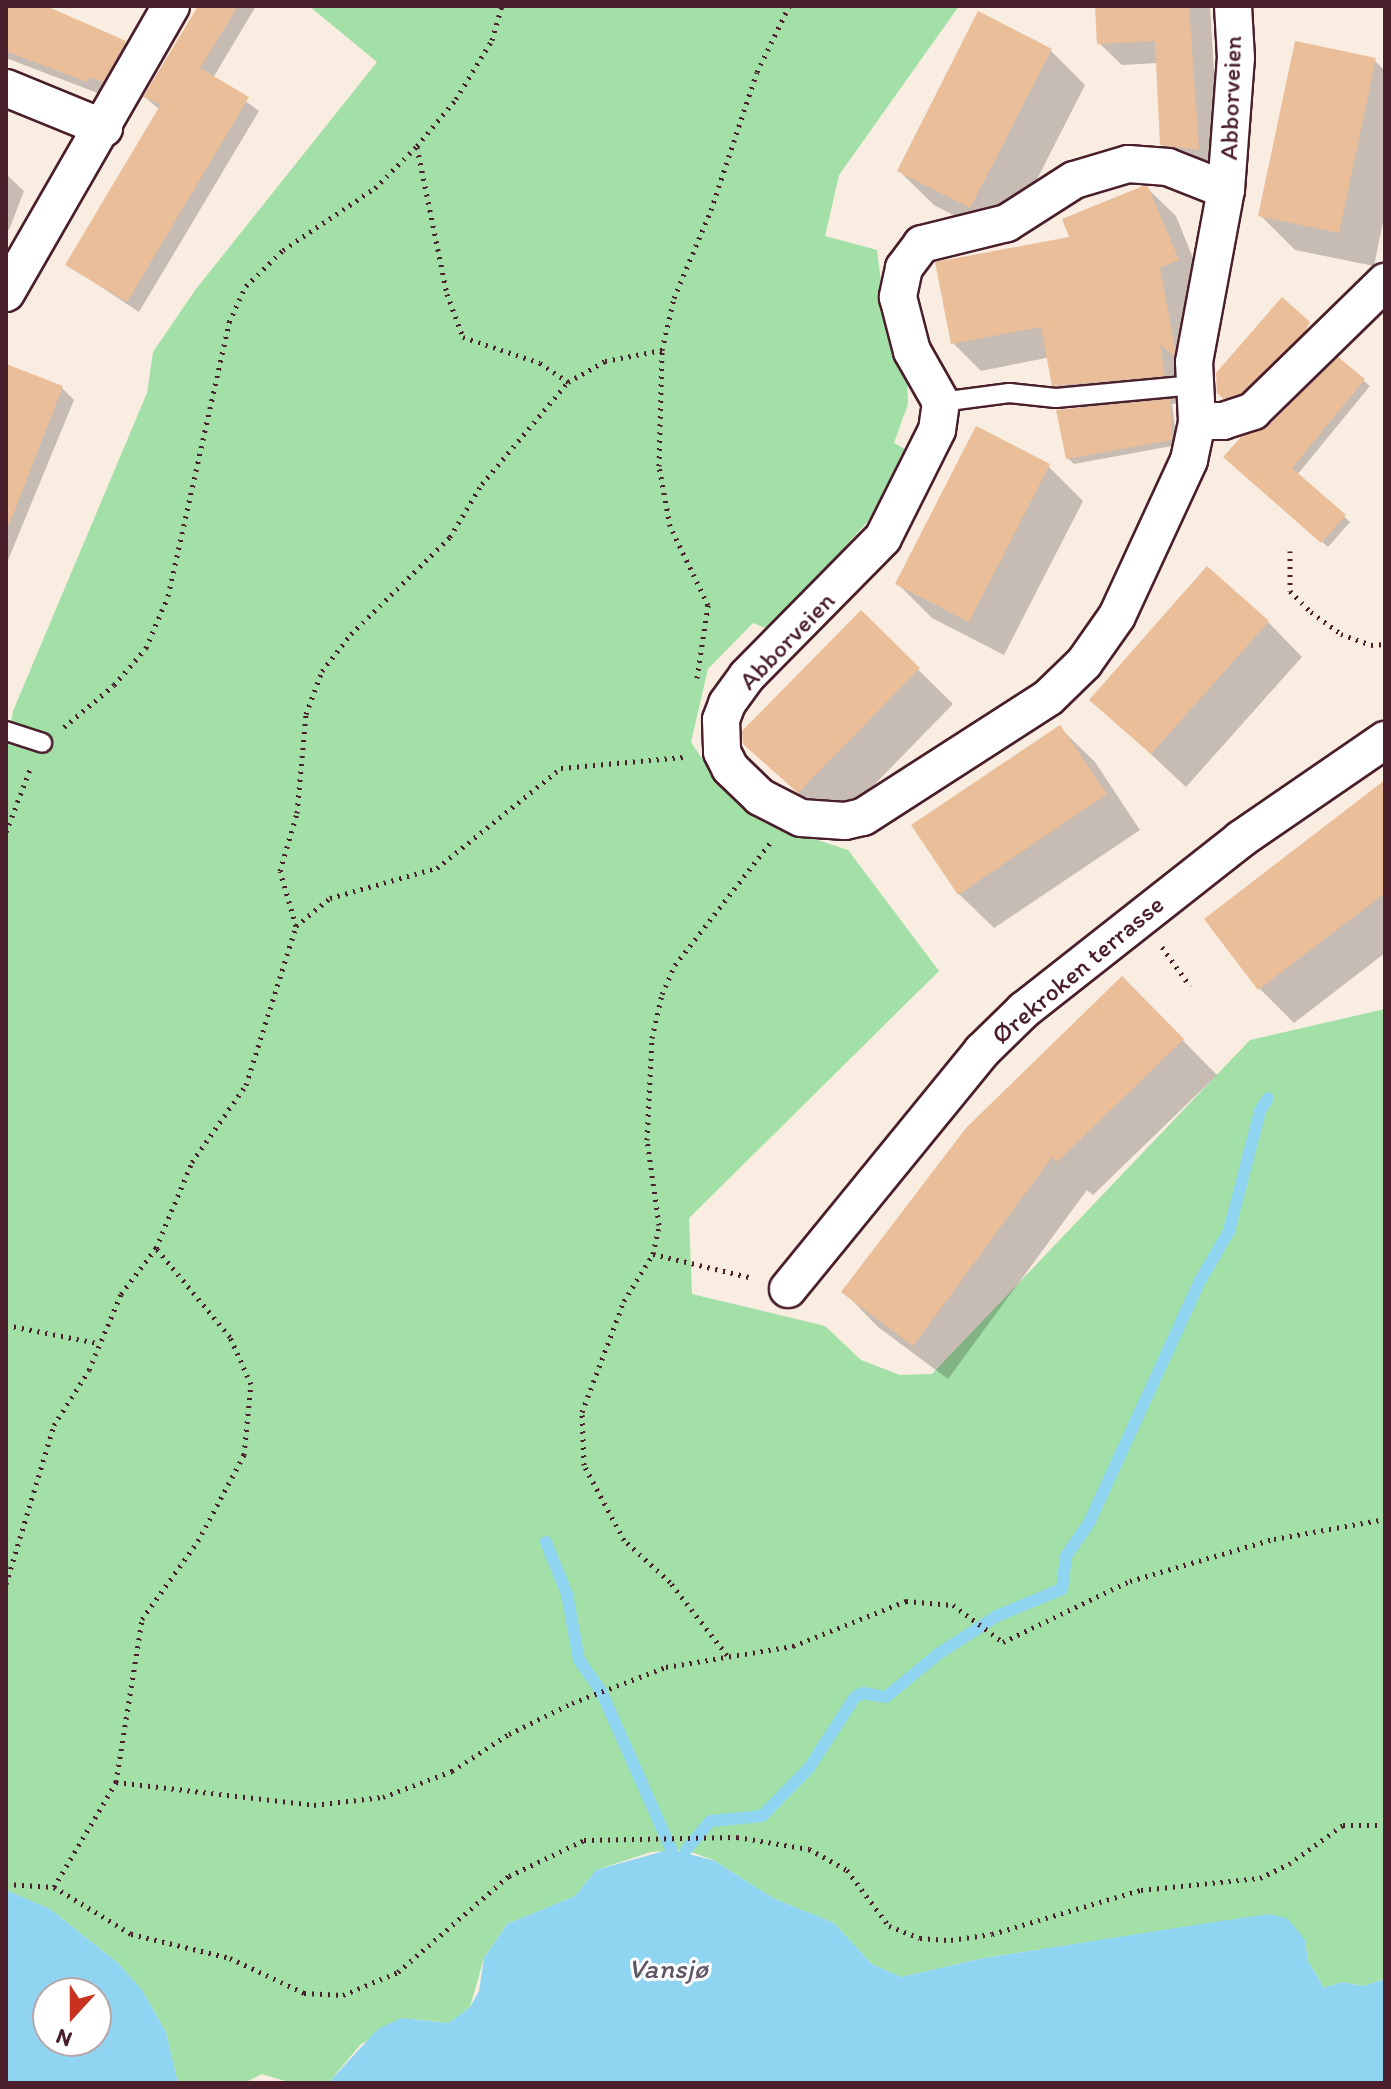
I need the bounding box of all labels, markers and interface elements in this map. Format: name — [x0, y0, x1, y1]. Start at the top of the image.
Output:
street label: Abborveien — [1213, 35, 1249, 161]
street label: Abborveien — [733, 585, 841, 697]
street label: Ørekroken terrasse — [986, 889, 1170, 1051]
water label: Vansjø — [628, 1951, 708, 1985]
north arrow — [32, 1977, 112, 2057]
text: N — [52, 2023, 76, 2053]

